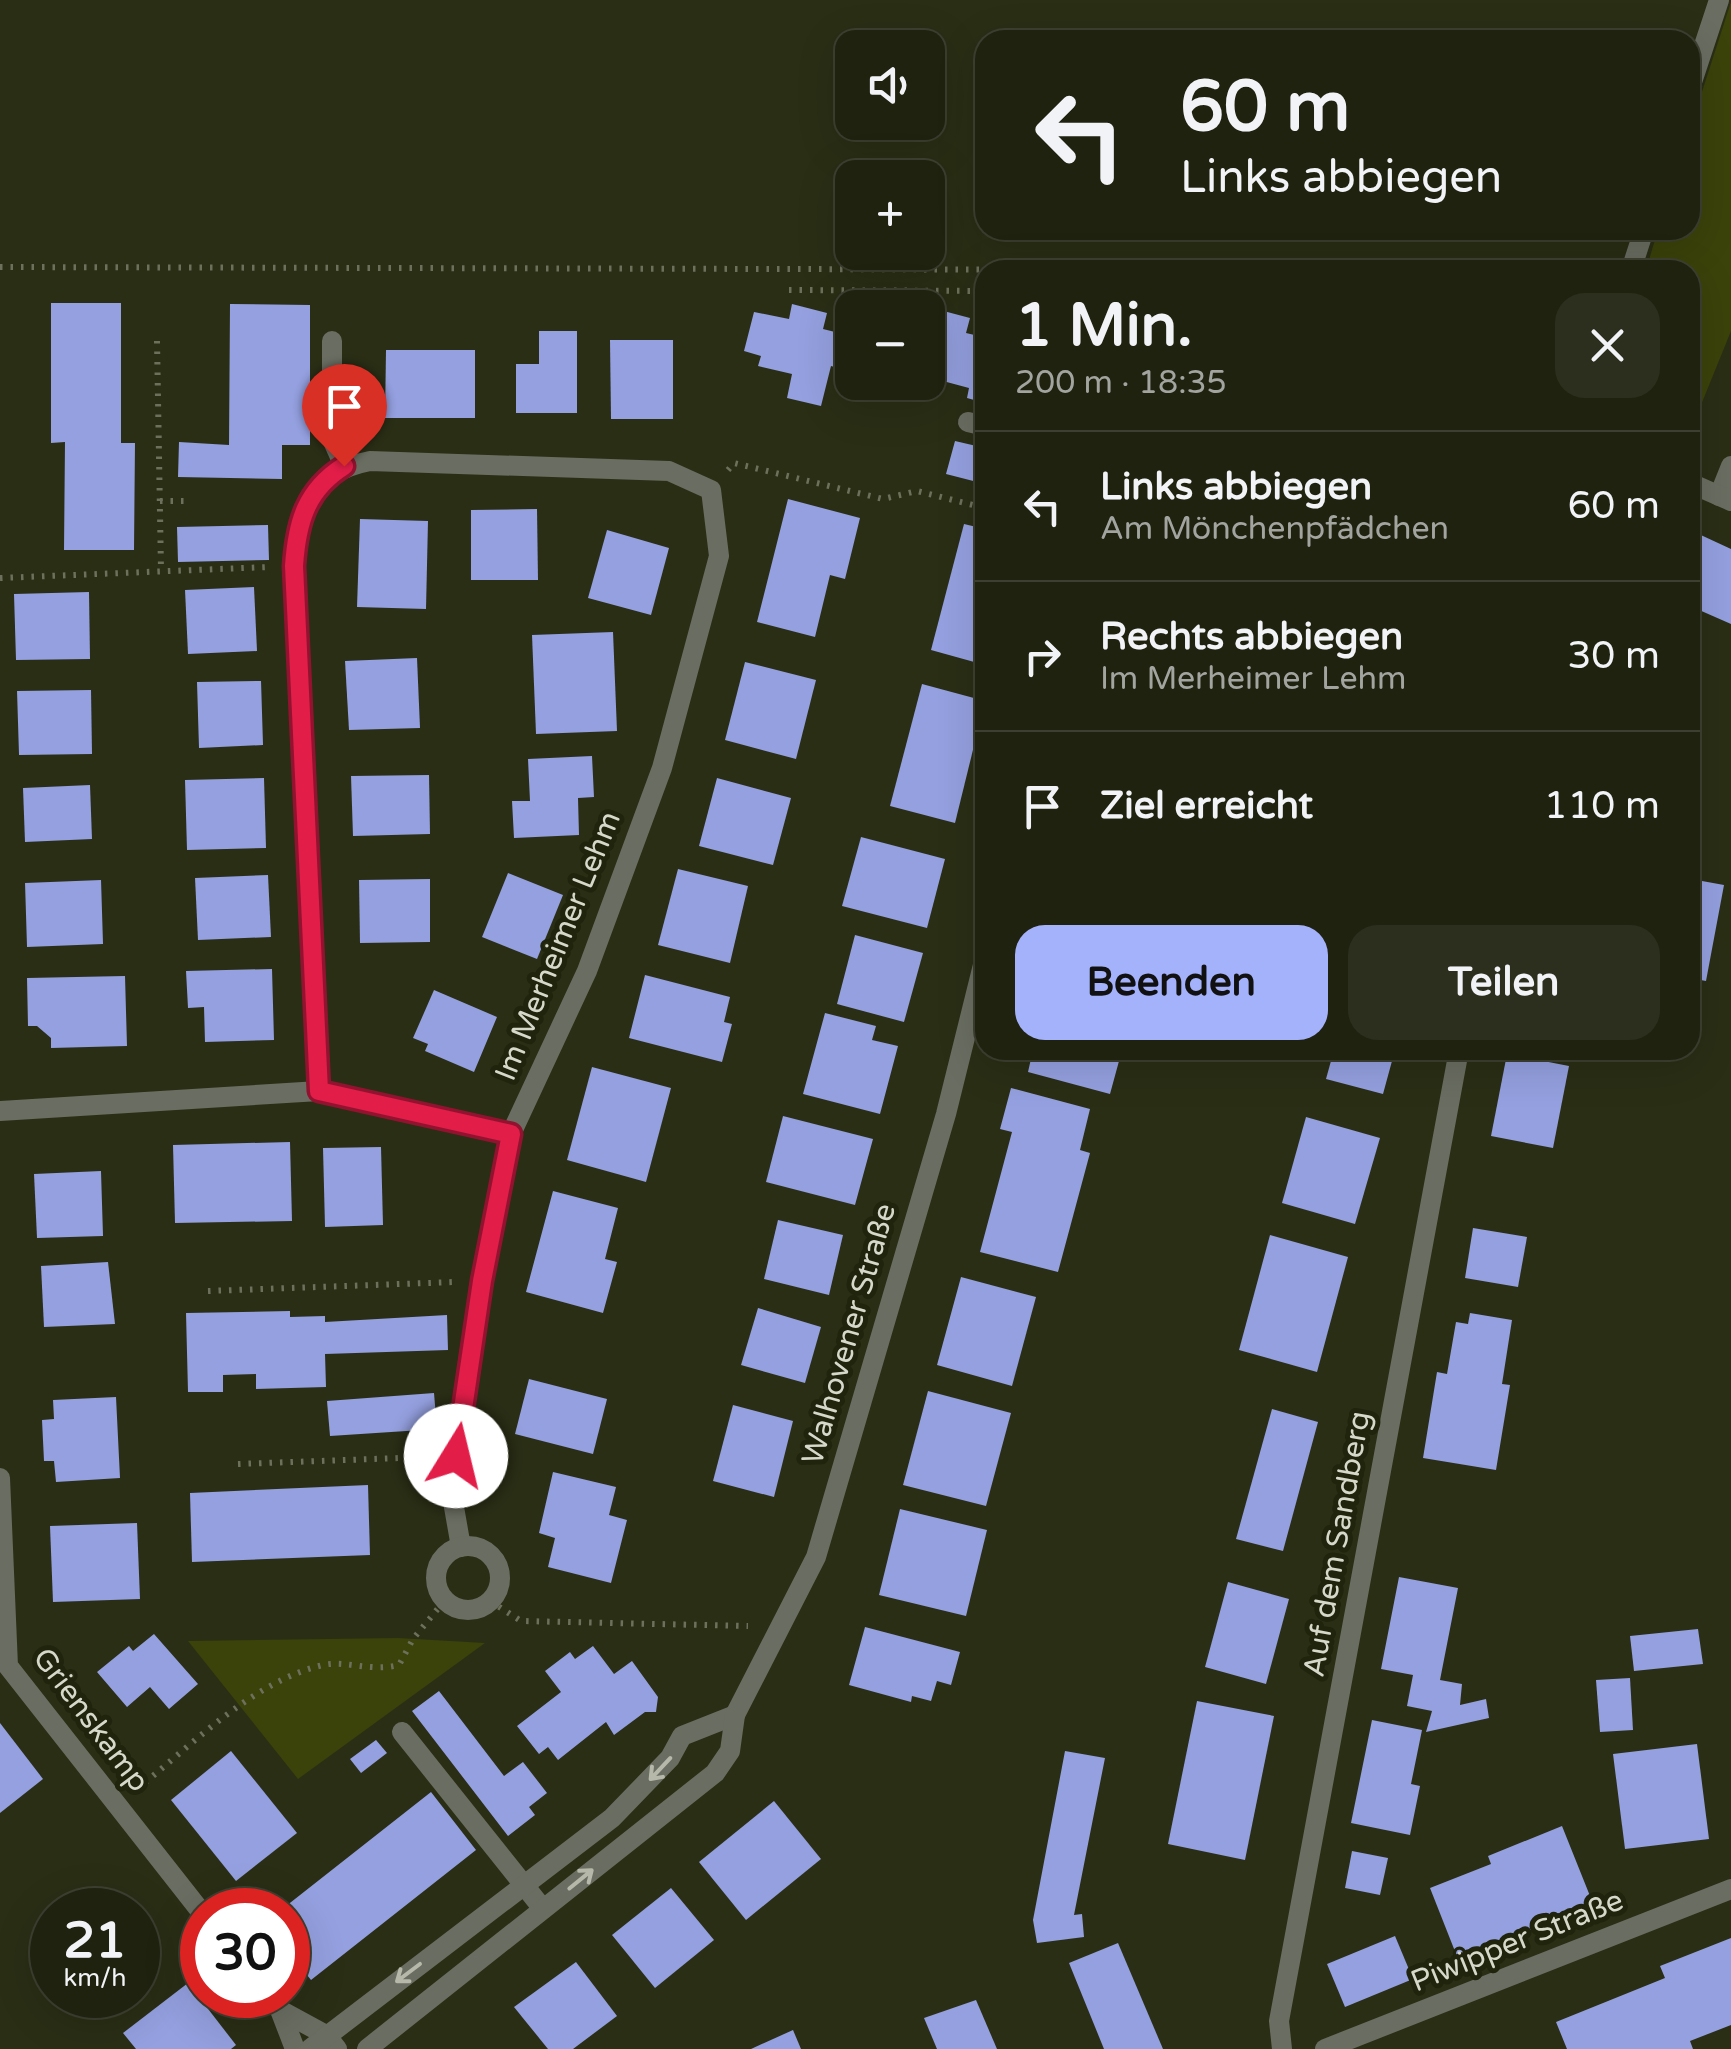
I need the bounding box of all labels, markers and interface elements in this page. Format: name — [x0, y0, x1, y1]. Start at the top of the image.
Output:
map controls — [835, 30, 945, 400]
button: sound — [835, 30, 945, 140]
text: 60 m — [1180, 66, 1350, 150]
icon: left — [1015, 70, 1145, 200]
text: Links abbiegen — [1180, 151, 1502, 205]
button: + — [835, 160, 945, 270]
button: − — [835, 290, 945, 400]
text: 1 Min. — [1015, 290, 1193, 362]
button: close — [1555, 293, 1660, 398]
pin — [302, 364, 387, 467]
text: 200 m · 18:35 — [1015, 364, 1227, 402]
icon: arrive — [317, 379, 372, 434]
text: Links abbiegen — [1100, 464, 1372, 510]
icon: left — [1015, 479, 1070, 534]
text: 60 m — [1568, 483, 1660, 529]
text: Am Mönchenpfädchen — [1100, 510, 1449, 548]
text: Rechts abbiegen — [1100, 614, 1403, 660]
icon: right — [1015, 629, 1070, 684]
text: 30 m — [1568, 633, 1660, 679]
text: Im Merheimer Lehm — [1100, 660, 1406, 698]
icon: arrive — [1015, 779, 1070, 834]
text: Ziel erreicht — [1100, 783, 1313, 829]
text: 110 m — [1544, 783, 1660, 829]
street label: Im Merheimer Lehm — [487, 806, 629, 1086]
button: Beenden — [1015, 925, 1328, 1040]
button: Teilen — [1348, 925, 1660, 1040]
street label: Walhovener Straße — [794, 1199, 904, 1469]
position arrow — [404, 1404, 508, 1508]
street label: Auf dem Sandberg — [1295, 1408, 1379, 1680]
street label: Grienskamp — [25, 1641, 157, 1799]
one-way arrow — [648, 1756, 671, 1781]
one-way arrow — [567, 1868, 593, 1890]
street label: Piwipper Straße — [1405, 1882, 1629, 2000]
speed limit sign: 30 — [180, 1888, 310, 2018]
text: 21 — [64, 1911, 126, 1971]
one-way arrow — [395, 1962, 422, 1983]
text: km/h — [64, 1963, 126, 1993]

